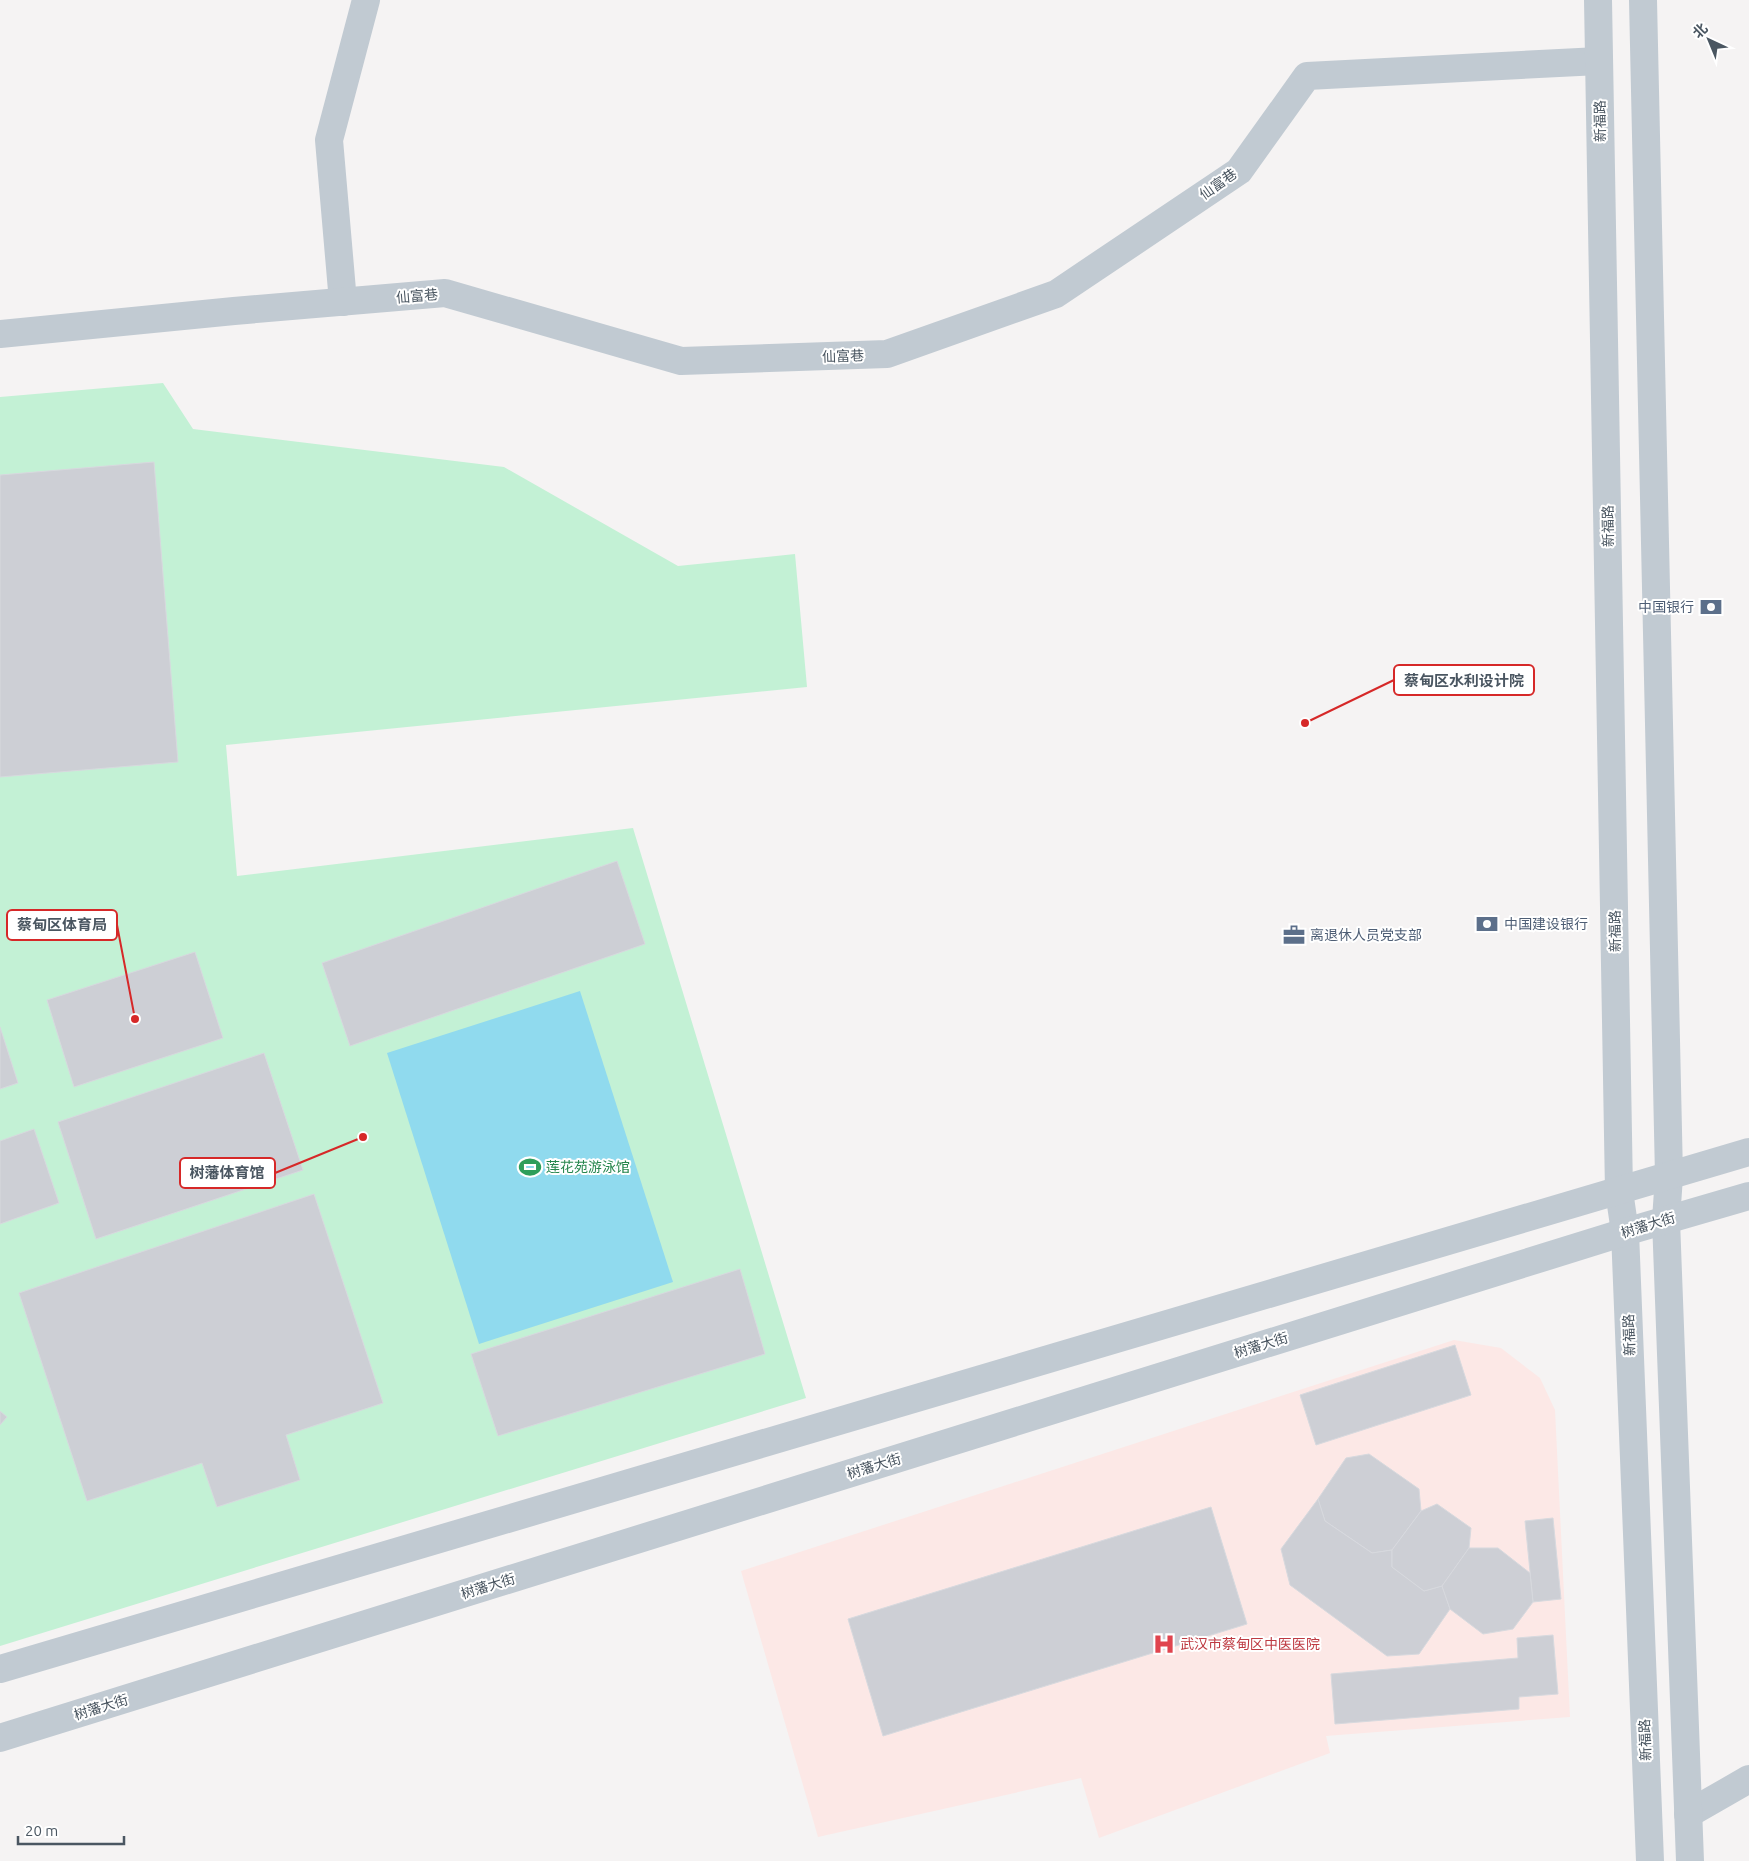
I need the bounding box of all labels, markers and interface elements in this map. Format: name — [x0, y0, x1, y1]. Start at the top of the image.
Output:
north arrow — [1684, 15, 1734, 65]
text: 北 — [1689, 20, 1711, 41]
street label: 新福路 — [1592, 100, 1608, 142]
street label: 仙富巷 — [1196, 165, 1240, 203]
street label: 仙富巷 — [395, 286, 439, 306]
street label: 仙富巷 — [822, 347, 864, 365]
street label: 新福路 — [1600, 505, 1616, 547]
bank icon: 中国银行 — [1698, 594, 1724, 620]
place label: 中国银行 — [1638, 599, 1694, 615]
callout: 蔡甸区水利设计院 — [1394, 665, 1534, 695]
text: 蔡甸区水利设计院 — [1404, 672, 1524, 689]
callout: 蔡甸区体育局 — [7, 910, 117, 940]
street label: 新福路 — [1607, 910, 1623, 952]
bank icon: 中国建设银行 — [1474, 911, 1500, 937]
text: 蔡甸区体育局 — [17, 916, 107, 933]
place label: 中国建设银行 — [1504, 916, 1588, 932]
office icon: 离退休人员党支部 — [1281, 922, 1307, 948]
place label: 离退休人员党支部 — [1310, 927, 1422, 943]
sports icon: 莲花苑游泳馆 — [517, 1154, 543, 1180]
callout: 树藩体育馆 — [180, 1158, 275, 1188]
place label: 莲花苑游泳馆 — [546, 1159, 630, 1175]
text: 树藩体育馆 — [189, 1164, 265, 1181]
street label: 树藩大街 — [1619, 1209, 1677, 1241]
street label: 新福路 — [1620, 1314, 1638, 1356]
street label: 树藩大街 — [1232, 1329, 1290, 1361]
street label: 树藩大街 — [845, 1450, 903, 1482]
street label: 树藩大街 — [459, 1570, 517, 1602]
hospital icon: 武汉市蔡甸区中医医院 — [1151, 1631, 1177, 1657]
place label: 武汉市蔡甸区中医医院 — [1180, 1636, 1320, 1652]
street label: 树藩大街 — [72, 1691, 130, 1723]
street label: 新福路 — [1636, 1719, 1654, 1761]
scale bar — [18, 1814, 124, 1846]
text: 20 m — [25, 1822, 58, 1839]

